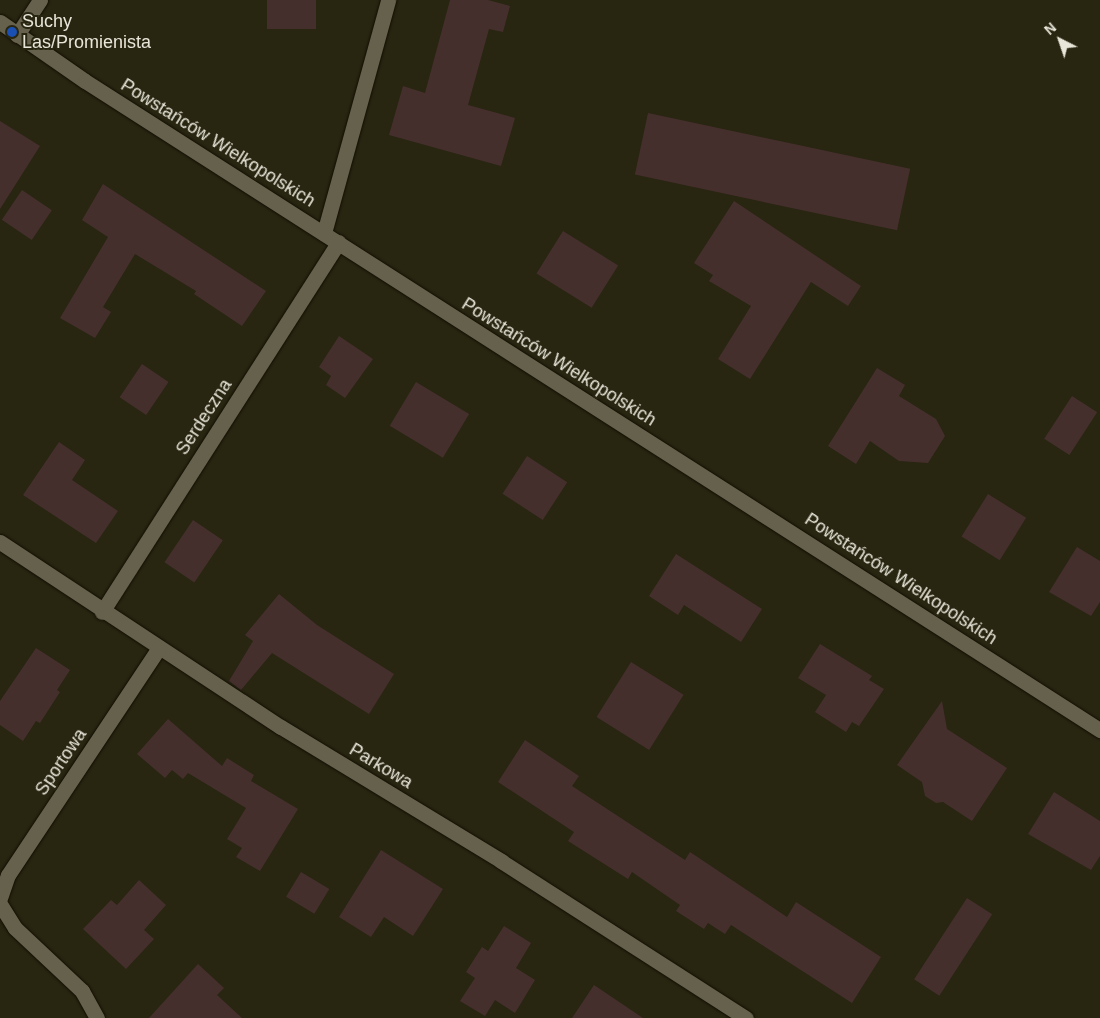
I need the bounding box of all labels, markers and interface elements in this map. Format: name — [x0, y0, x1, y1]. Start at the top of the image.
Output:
place label: Suchy Las/Promienista — [22, 11, 151, 54]
north arrow — [1035, 15, 1085, 65]
text: N — [1041, 19, 1059, 38]
marker: Suchy Las/Promienista — [6, 26, 18, 38]
street label: Powstańców Wielkopolskich — [117, 74, 319, 212]
street label: Powstańców Wielkopolskich — [458, 293, 660, 431]
street label: Serdeczna — [172, 375, 236, 459]
street label: Powstańców Wielkopolskich — [801, 509, 1001, 649]
street label: Sportowa — [31, 724, 91, 800]
street label: Parkowa — [345, 739, 417, 793]

